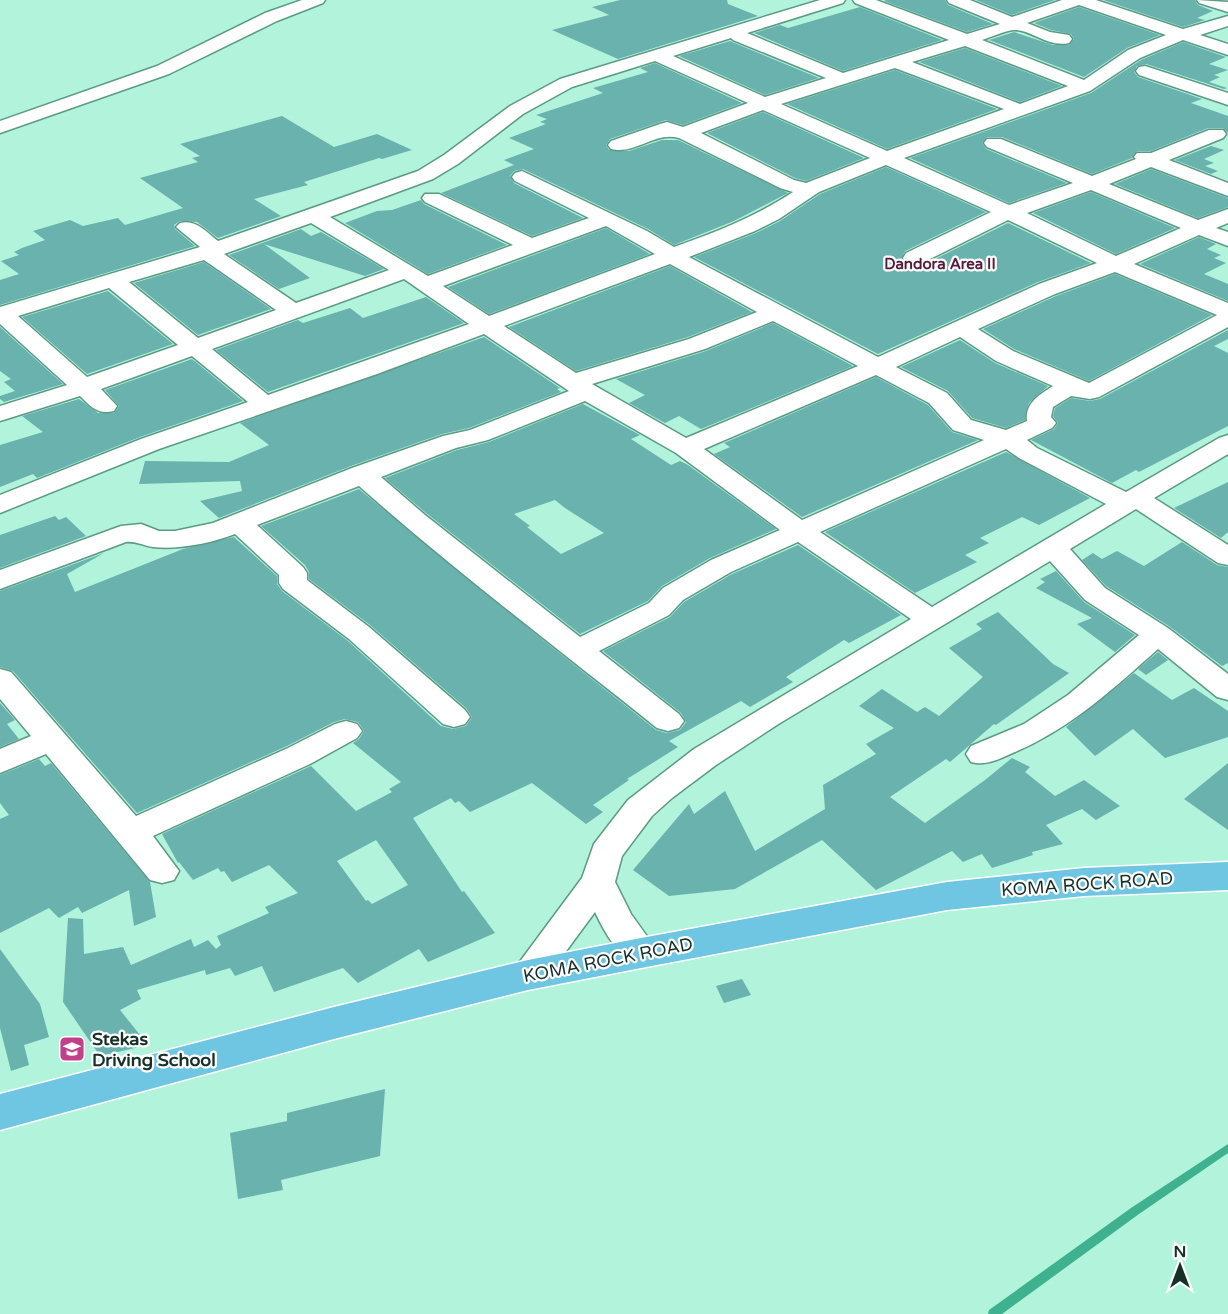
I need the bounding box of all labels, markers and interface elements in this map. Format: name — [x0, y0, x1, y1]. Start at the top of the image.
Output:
district label: Dandora Area II — [884, 255, 996, 273]
street label: KOMA ROCK ROAD — [1000, 867, 1174, 901]
street label: KOMA ROCK ROAD — [521, 933, 695, 987]
place label: Stekas Driving School — [92, 1028, 216, 1071]
school or university icon: Stekas Driving School — [57, 1034, 87, 1064]
north arrow — [1150, 1236, 1210, 1296]
text: N — [1174, 1242, 1186, 1262]

